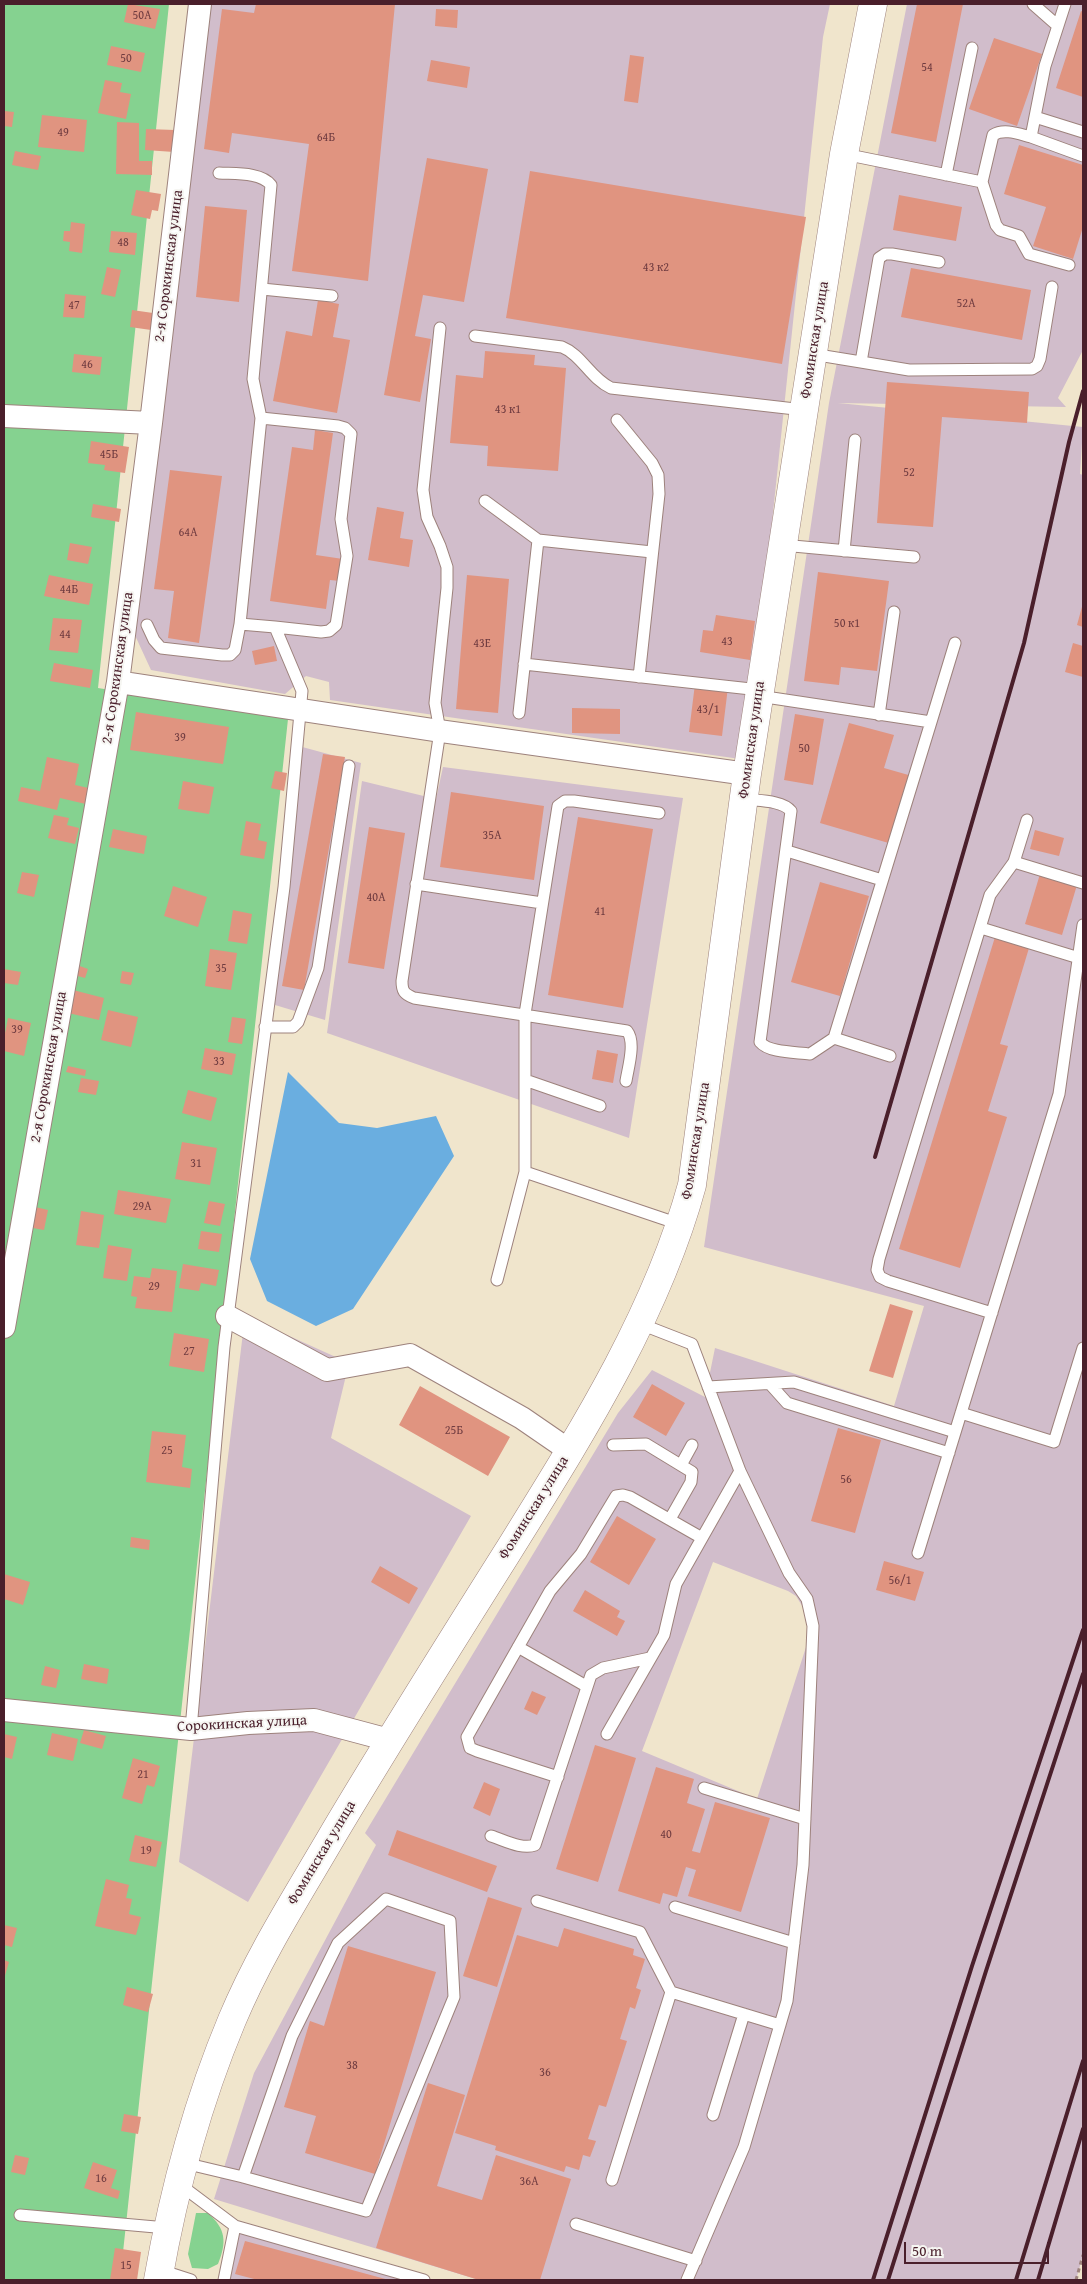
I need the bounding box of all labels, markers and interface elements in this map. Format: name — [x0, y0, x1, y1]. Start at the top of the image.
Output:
house number: 50А — [133, 9, 151, 23]
house number: 50 — [120, 52, 132, 66]
house number: 54 — [921, 61, 933, 75]
house number: 49 — [57, 126, 69, 140]
house number: 64Б — [317, 131, 335, 145]
street label: 2-я Сорокинская улица — [151, 189, 187, 343]
house number: 48 — [117, 236, 129, 250]
house number: 43 к2 — [643, 261, 669, 275]
street label: Фоминская улица — [797, 280, 833, 400]
house number: 52А — [957, 297, 975, 311]
house number: 47 — [68, 299, 80, 313]
house number: 46 — [81, 358, 93, 372]
house number: 43 к1 — [495, 403, 521, 417]
house number: 45Б — [100, 448, 118, 462]
house number: 52 — [903, 466, 915, 480]
house number: 64А — [179, 526, 197, 540]
house number: 44Б — [60, 583, 78, 597]
street label: 2-я Сорокинская улица — [98, 591, 138, 745]
house number: 50 к1 — [834, 617, 860, 631]
house number: 44 — [59, 628, 71, 642]
house number: 43 — [721, 635, 733, 649]
house number: 43Е — [473, 637, 491, 651]
street label: Фоминская улица — [735, 680, 769, 800]
house number: 43/1 — [697, 703, 719, 717]
house number: 39 — [174, 731, 186, 745]
house number: 50 — [798, 742, 810, 756]
house number: 35А — [483, 829, 501, 843]
house number: 40А — [367, 891, 385, 905]
house number: 41 — [594, 905, 606, 919]
house number: 35 — [215, 962, 227, 976]
street label: 2-я Сорокинская улица — [27, 990, 71, 1144]
house number: 39 — [11, 1023, 23, 1037]
house number: 33 — [213, 1055, 225, 1069]
street label: Фоминская улица — [678, 1081, 714, 1201]
house number: 31 — [190, 1157, 202, 1171]
house number: 29А — [133, 1200, 151, 1214]
house number: 29 — [148, 1280, 160, 1294]
house number: 27 — [183, 1345, 195, 1359]
house number: 25Б — [445, 1424, 463, 1438]
house number: 25 — [161, 1444, 173, 1458]
street label: Фоминская улица — [495, 1453, 573, 1563]
house number: 56 — [840, 1473, 852, 1487]
house number: 56/1 — [889, 1574, 911, 1588]
street label: Сорокинская улица — [177, 1712, 307, 1736]
house number: 21 — [137, 1768, 149, 1782]
street label: Фоминская улица — [284, 1797, 360, 1909]
house number: 40 — [660, 1828, 672, 1842]
house number: 19 — [140, 1844, 152, 1858]
house number: 38 — [346, 2059, 358, 2073]
house number: 36 — [539, 2066, 551, 2080]
house number: 16 — [95, 2172, 107, 2186]
house number: 36А — [520, 2175, 538, 2189]
scale bar — [907, 2232, 1052, 2264]
text: 50 m — [912, 2240, 942, 2261]
house number: 15 — [120, 2259, 132, 2273]

